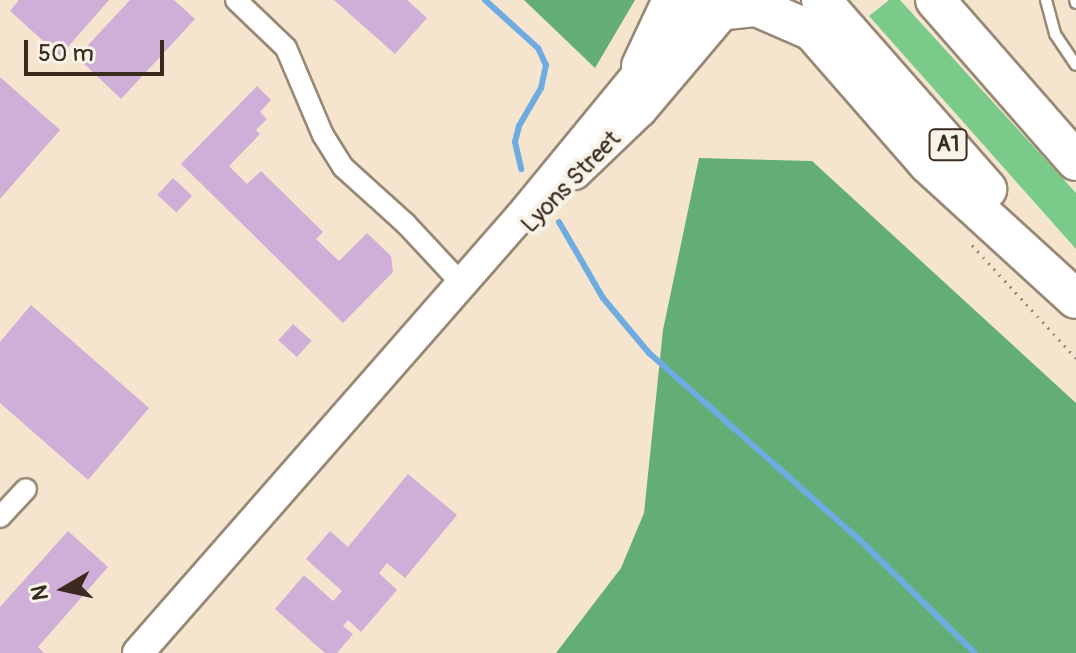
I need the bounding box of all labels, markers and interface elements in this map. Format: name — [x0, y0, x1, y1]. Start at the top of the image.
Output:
scale bar — [28, 24, 168, 74]
text: 50 m — [38, 39, 94, 68]
street label: Lyons Street — [515, 125, 627, 239]
road number: A1 — [928, 127, 968, 163]
north arrow — [24, 549, 104, 629]
text: N — [25, 583, 55, 602]

